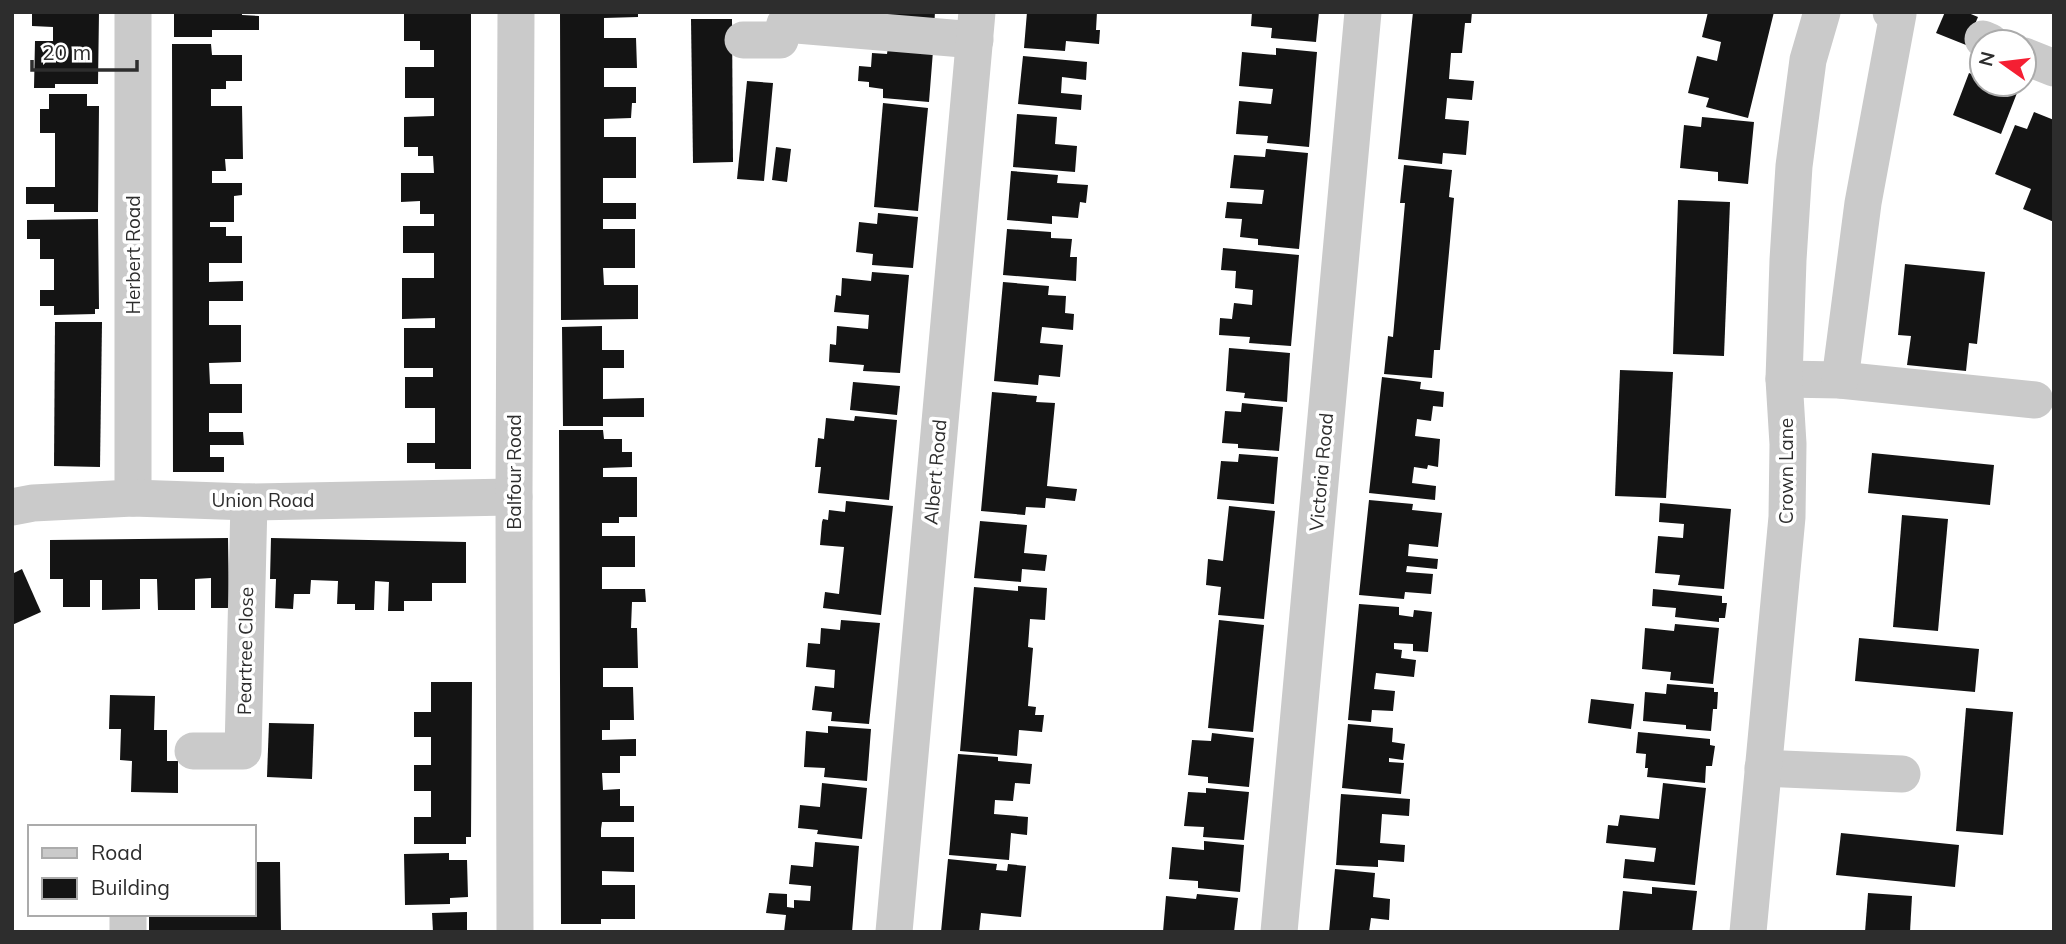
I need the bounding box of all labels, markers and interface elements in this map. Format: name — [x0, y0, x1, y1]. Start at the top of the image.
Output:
scale bar — [32, 28, 136, 72]
north arrow — [1968, 28, 2038, 98]
text: 20 m — [42, 39, 91, 65]
text: N — [1973, 49, 2000, 69]
street label: Herbert Road — [121, 195, 145, 315]
street label: Victoria Road — [1304, 412, 1338, 532]
street label: Balfour Road — [502, 414, 526, 530]
street label: Albert Road — [918, 418, 952, 526]
street label: Crown Lane — [1774, 418, 1798, 524]
street label: Union Road — [211, 488, 315, 512]
street label: Peartree Close — [232, 587, 258, 715]
legend — [28, 825, 256, 916]
text: Road — [91, 839, 142, 865]
text: Building — [91, 874, 170, 900]

